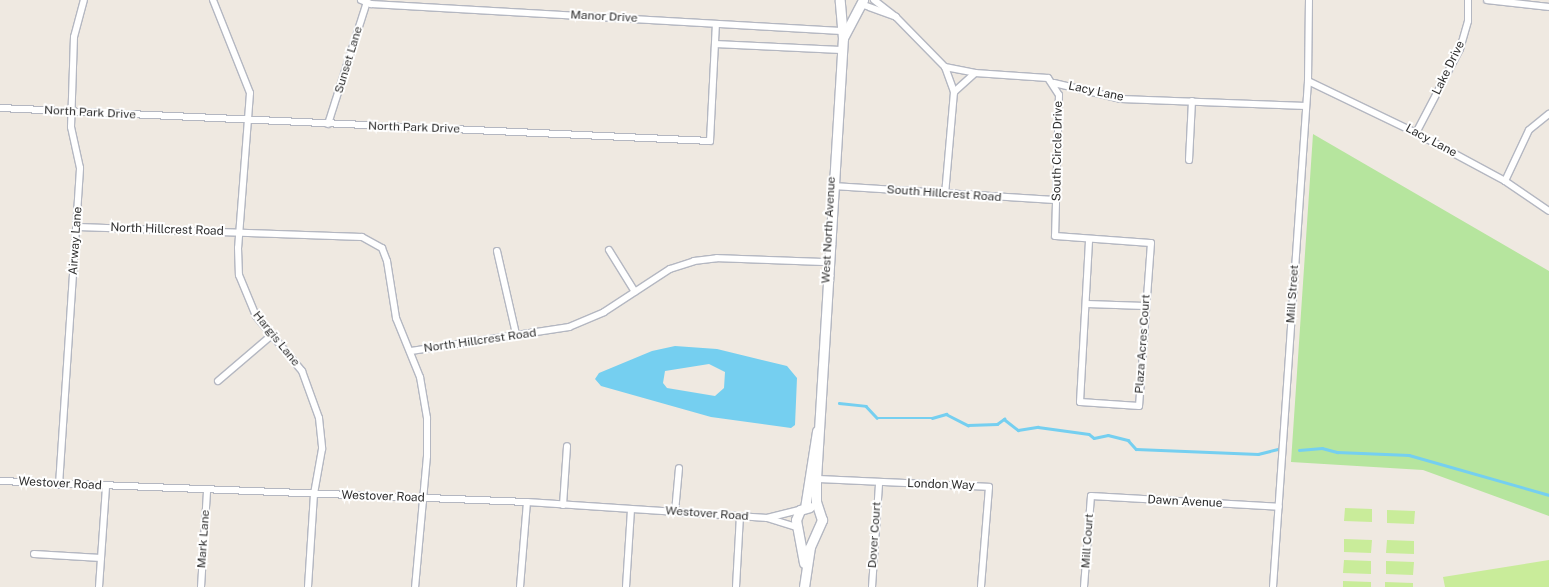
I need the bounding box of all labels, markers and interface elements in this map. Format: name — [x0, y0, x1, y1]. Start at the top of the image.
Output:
street label: Manor Drive — [570, 8, 638, 26]
street label: Sunset Lane — [332, 25, 366, 95]
street label: Lake Drive — [1430, 39, 1468, 97]
street label: Lacy Lane — [1067, 79, 1125, 105]
street label: South Circle Drive — [1050, 101, 1066, 201]
street label: North Park Drive — [44, 103, 136, 123]
street label: North Park Drive — [368, 119, 460, 137]
street label: Lacy Lane — [1403, 121, 1459, 161]
street label: West North Avenue — [819, 176, 839, 284]
street label: South Hillcrest Road — [886, 183, 1002, 205]
street label: Airway Lane — [66, 206, 86, 276]
street label: North Hillcrest Road — [110, 221, 224, 239]
street label: Mill Street — [1284, 264, 1302, 324]
street label: Plaza Acres Court — [1132, 294, 1154, 394]
street label: Hargis Lane — [249, 309, 303, 369]
street label: North Hillcrest Road — [423, 326, 537, 356]
street label: Westover Road — [18, 475, 102, 493]
street label: London Way — [907, 477, 975, 493]
street label: Westover Road — [341, 488, 425, 506]
street label: Dawn Avenue — [1147, 493, 1223, 511]
street label: Dover Court — [865, 501, 885, 569]
street label: Westover Road — [665, 504, 749, 524]
street label: Mark Lane — [195, 509, 213, 569]
street label: Mill Court — [1079, 513, 1097, 569]

